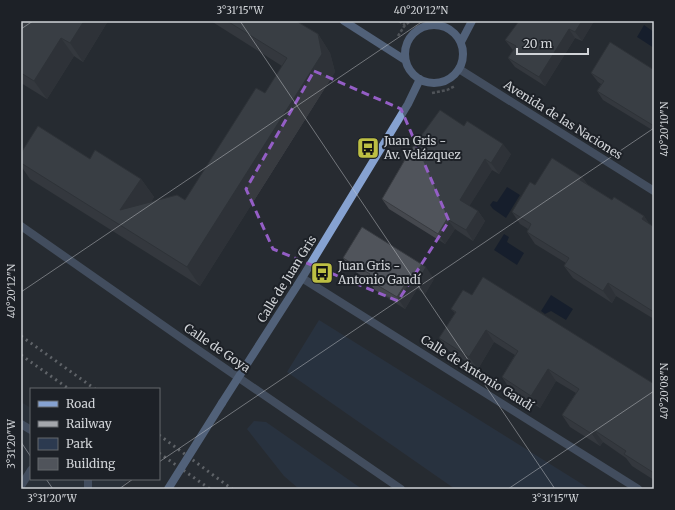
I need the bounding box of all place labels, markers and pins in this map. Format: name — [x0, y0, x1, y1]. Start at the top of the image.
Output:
place label: Juan Gris - Av. Velázquez — [383, 133, 461, 162]
bus stop icon: Juan Gris - Av. Velázquez — [355, 135, 381, 161]
place label: Juan Gris - Antonio Gaudí — [337, 258, 422, 287]
bus stop icon: Juan Gris - Antonio Gaudí — [309, 260, 335, 286]

